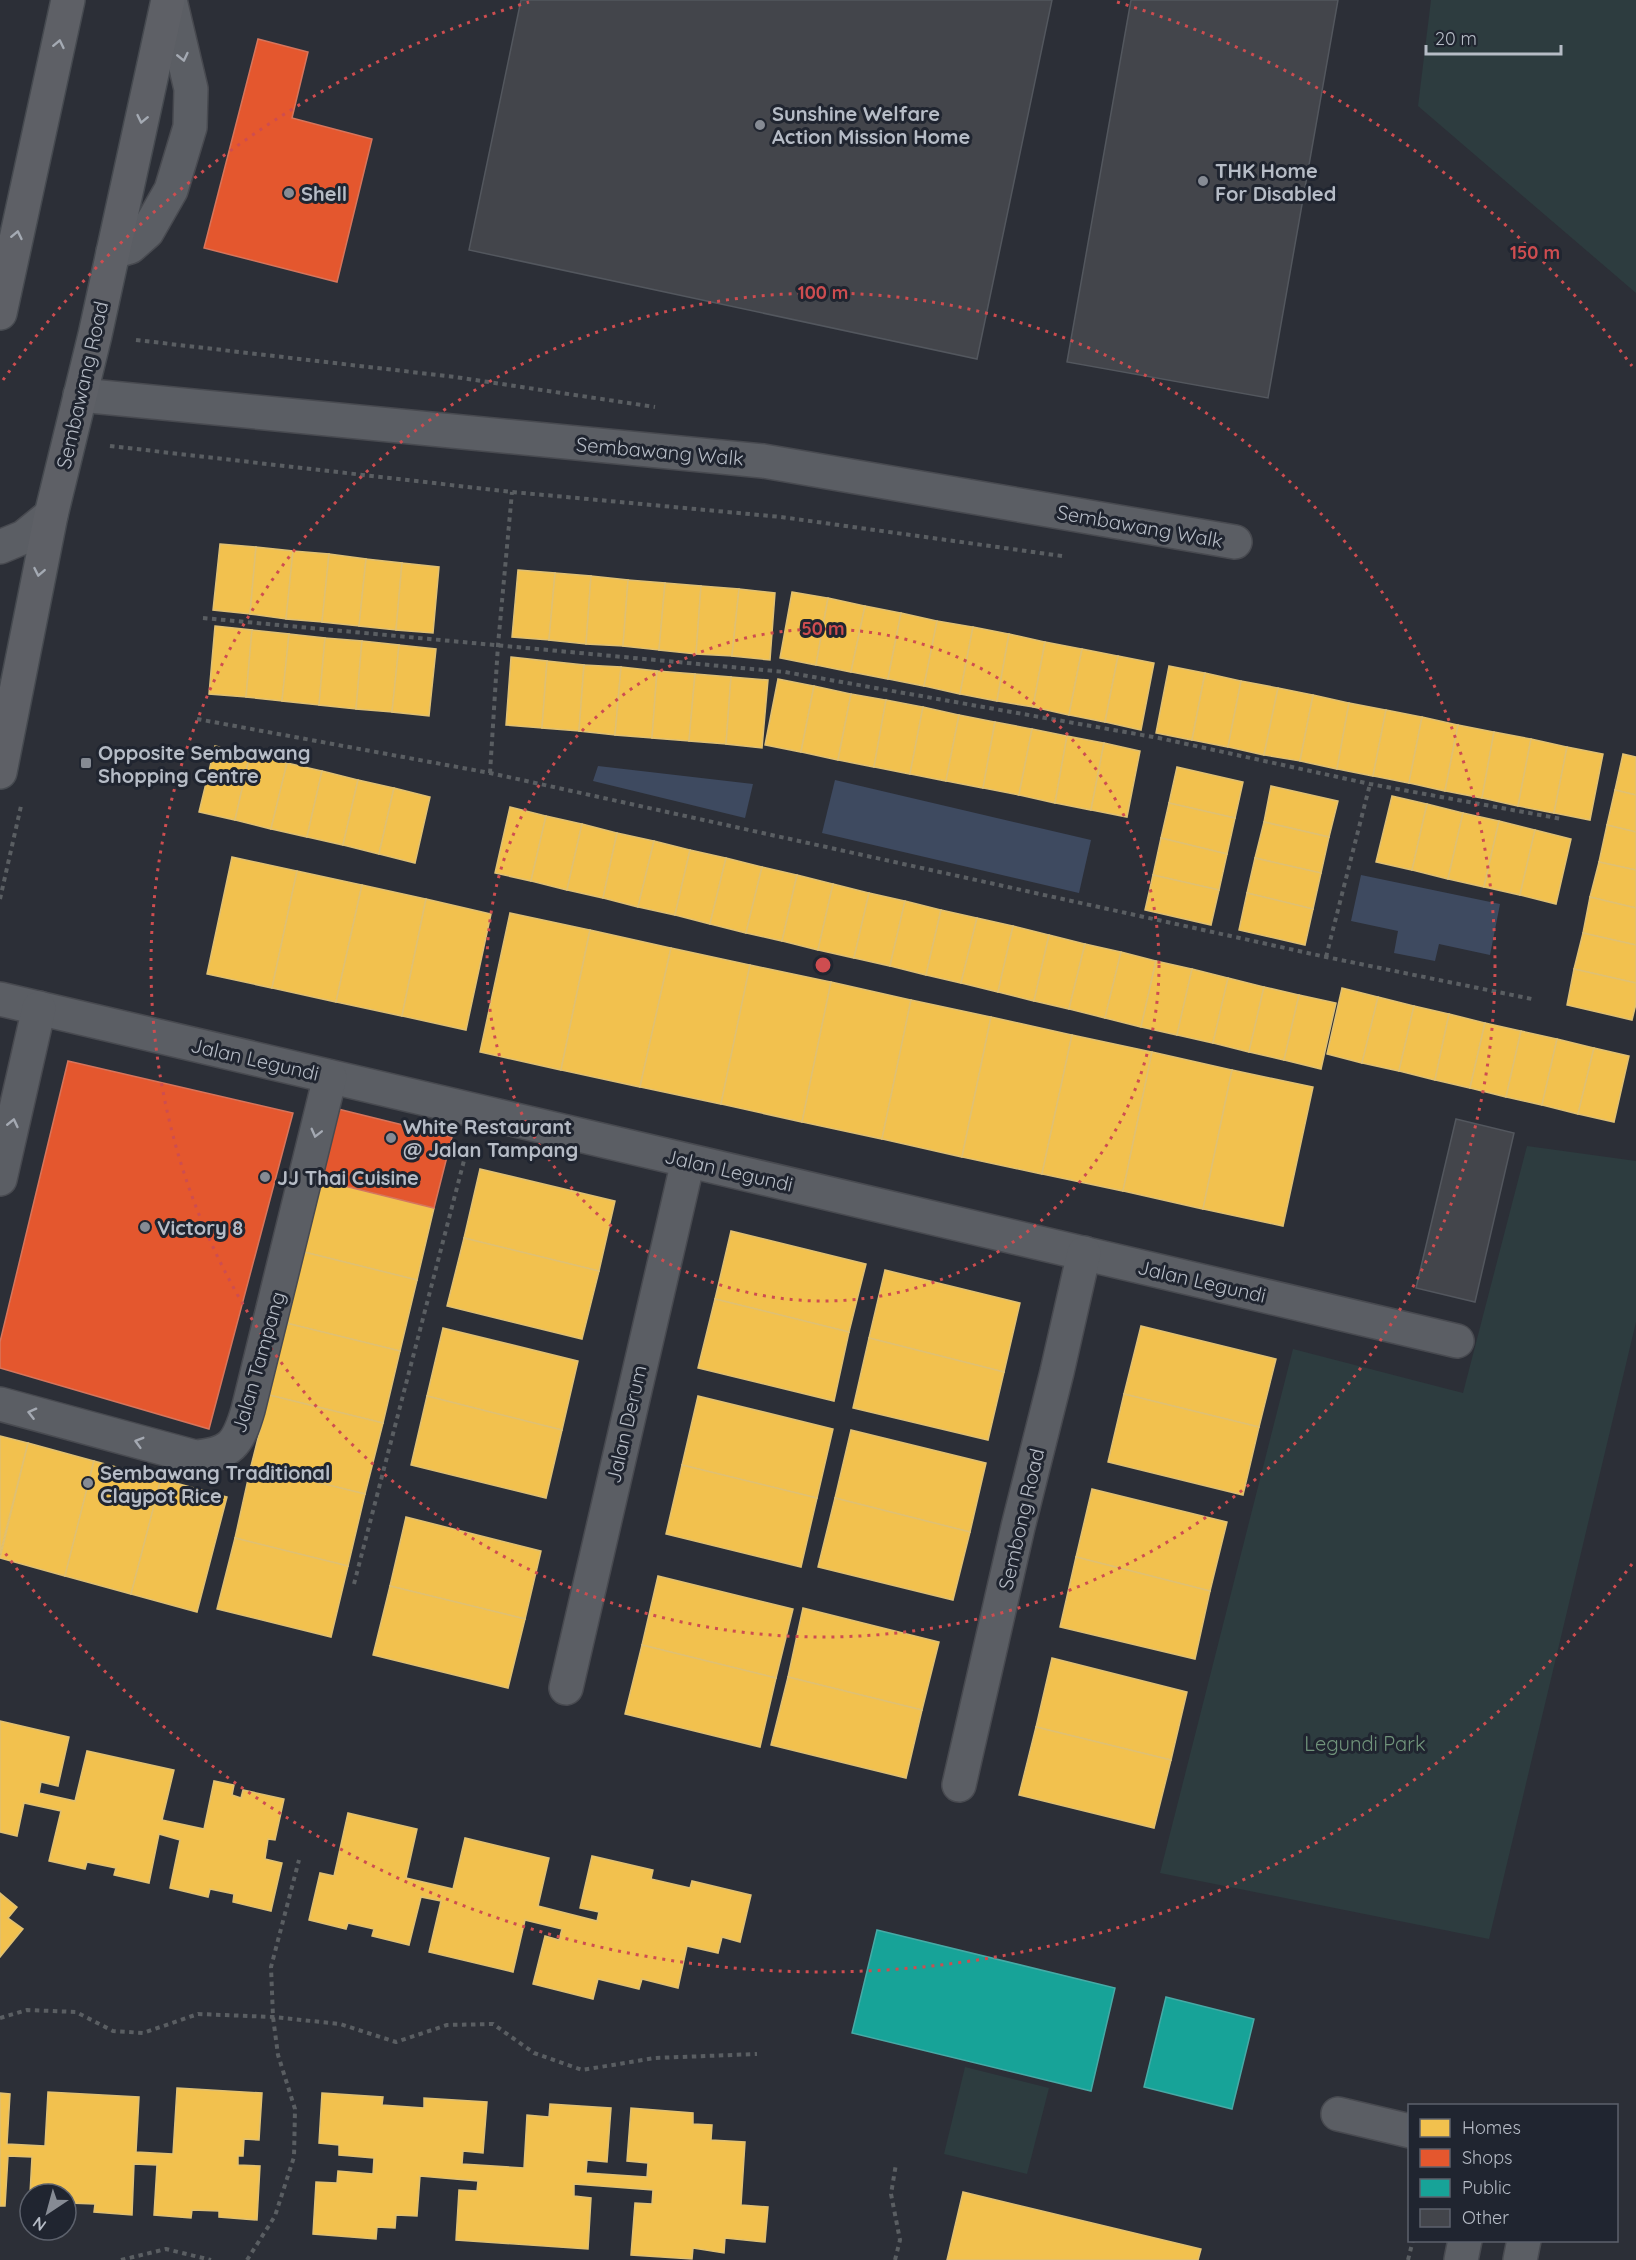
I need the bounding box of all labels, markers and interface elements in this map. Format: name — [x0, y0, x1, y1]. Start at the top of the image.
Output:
scale bar — [1426, 18, 1561, 56]
text: 20 m — [1435, 27, 1477, 50]
one-way arrow — [51, 40, 64, 50]
one-way arrow — [176, 52, 189, 62]
place label: Sunshine Welfare Action Mission Home — [772, 101, 970, 149]
one-way arrow — [137, 114, 150, 124]
marker: Sunshine Welfare Action Mission Home — [753, 118, 767, 132]
place label: THK Home For Disabled — [1215, 158, 1336, 206]
marker: THK Home For Disabled — [1196, 174, 1210, 188]
place label: Shell — [301, 181, 347, 206]
marker: Shell — [282, 186, 296, 200]
one-way arrow — [10, 230, 23, 240]
text: 150 m — [1510, 241, 1560, 264]
text: 100 m — [798, 281, 848, 304]
street label: Sembawang Road — [51, 299, 113, 471]
street label: Sembawang Walk — [575, 431, 745, 471]
street label: Sembawang Walk — [1055, 499, 1225, 553]
one-way arrow — [33, 567, 46, 577]
text: 50 m — [801, 617, 845, 640]
place label: Opposite Sembawang Shopping Centre — [98, 740, 310, 788]
marker: Opposite Sembawang Shopping Centre — [79, 756, 93, 770]
centre of rings — [813, 955, 833, 975]
street label: Jalan Legundi — [188, 1032, 322, 1086]
place label: White Restaurant @ Jalan Tampang — [403, 1114, 578, 1162]
one-way arrow — [5, 1118, 18, 1128]
one-way arrow — [311, 1128, 324, 1138]
marker: White Restaurant @ Jalan Tampang — [384, 1131, 398, 1145]
street label: Jalan Legundi — [662, 1143, 796, 1197]
place label: JJ Thai Cuisine — [277, 1165, 419, 1190]
marker: JJ Thai Cuisine — [258, 1170, 272, 1184]
place label: Victory 8 — [157, 1215, 243, 1240]
marker: Victory 8 — [138, 1220, 152, 1234]
street label: Jalan Legundi — [1135, 1254, 1269, 1308]
street label: Jalan Tampang — [226, 1288, 290, 1436]
street label: Jalan Derum — [600, 1362, 652, 1486]
one-way arrow — [27, 1407, 37, 1420]
one-way arrow — [134, 1436, 144, 1449]
street label: Sembong Road — [993, 1446, 1049, 1592]
place label: Sembawang Traditional Claypot Rice — [100, 1460, 330, 1508]
marker: Sembawang Traditional Claypot Rice — [81, 1476, 95, 1490]
park label: Legundi Park — [1304, 1731, 1426, 1756]
legend — [1408, 2104, 1618, 2242]
text: Homes — [1462, 2116, 1521, 2139]
text: Shops — [1462, 2146, 1513, 2169]
text: Public — [1462, 2176, 1511, 2199]
north arrow — [18, 2182, 78, 2242]
text: Other — [1462, 2206, 1509, 2229]
text: N — [29, 2213, 50, 2236]

